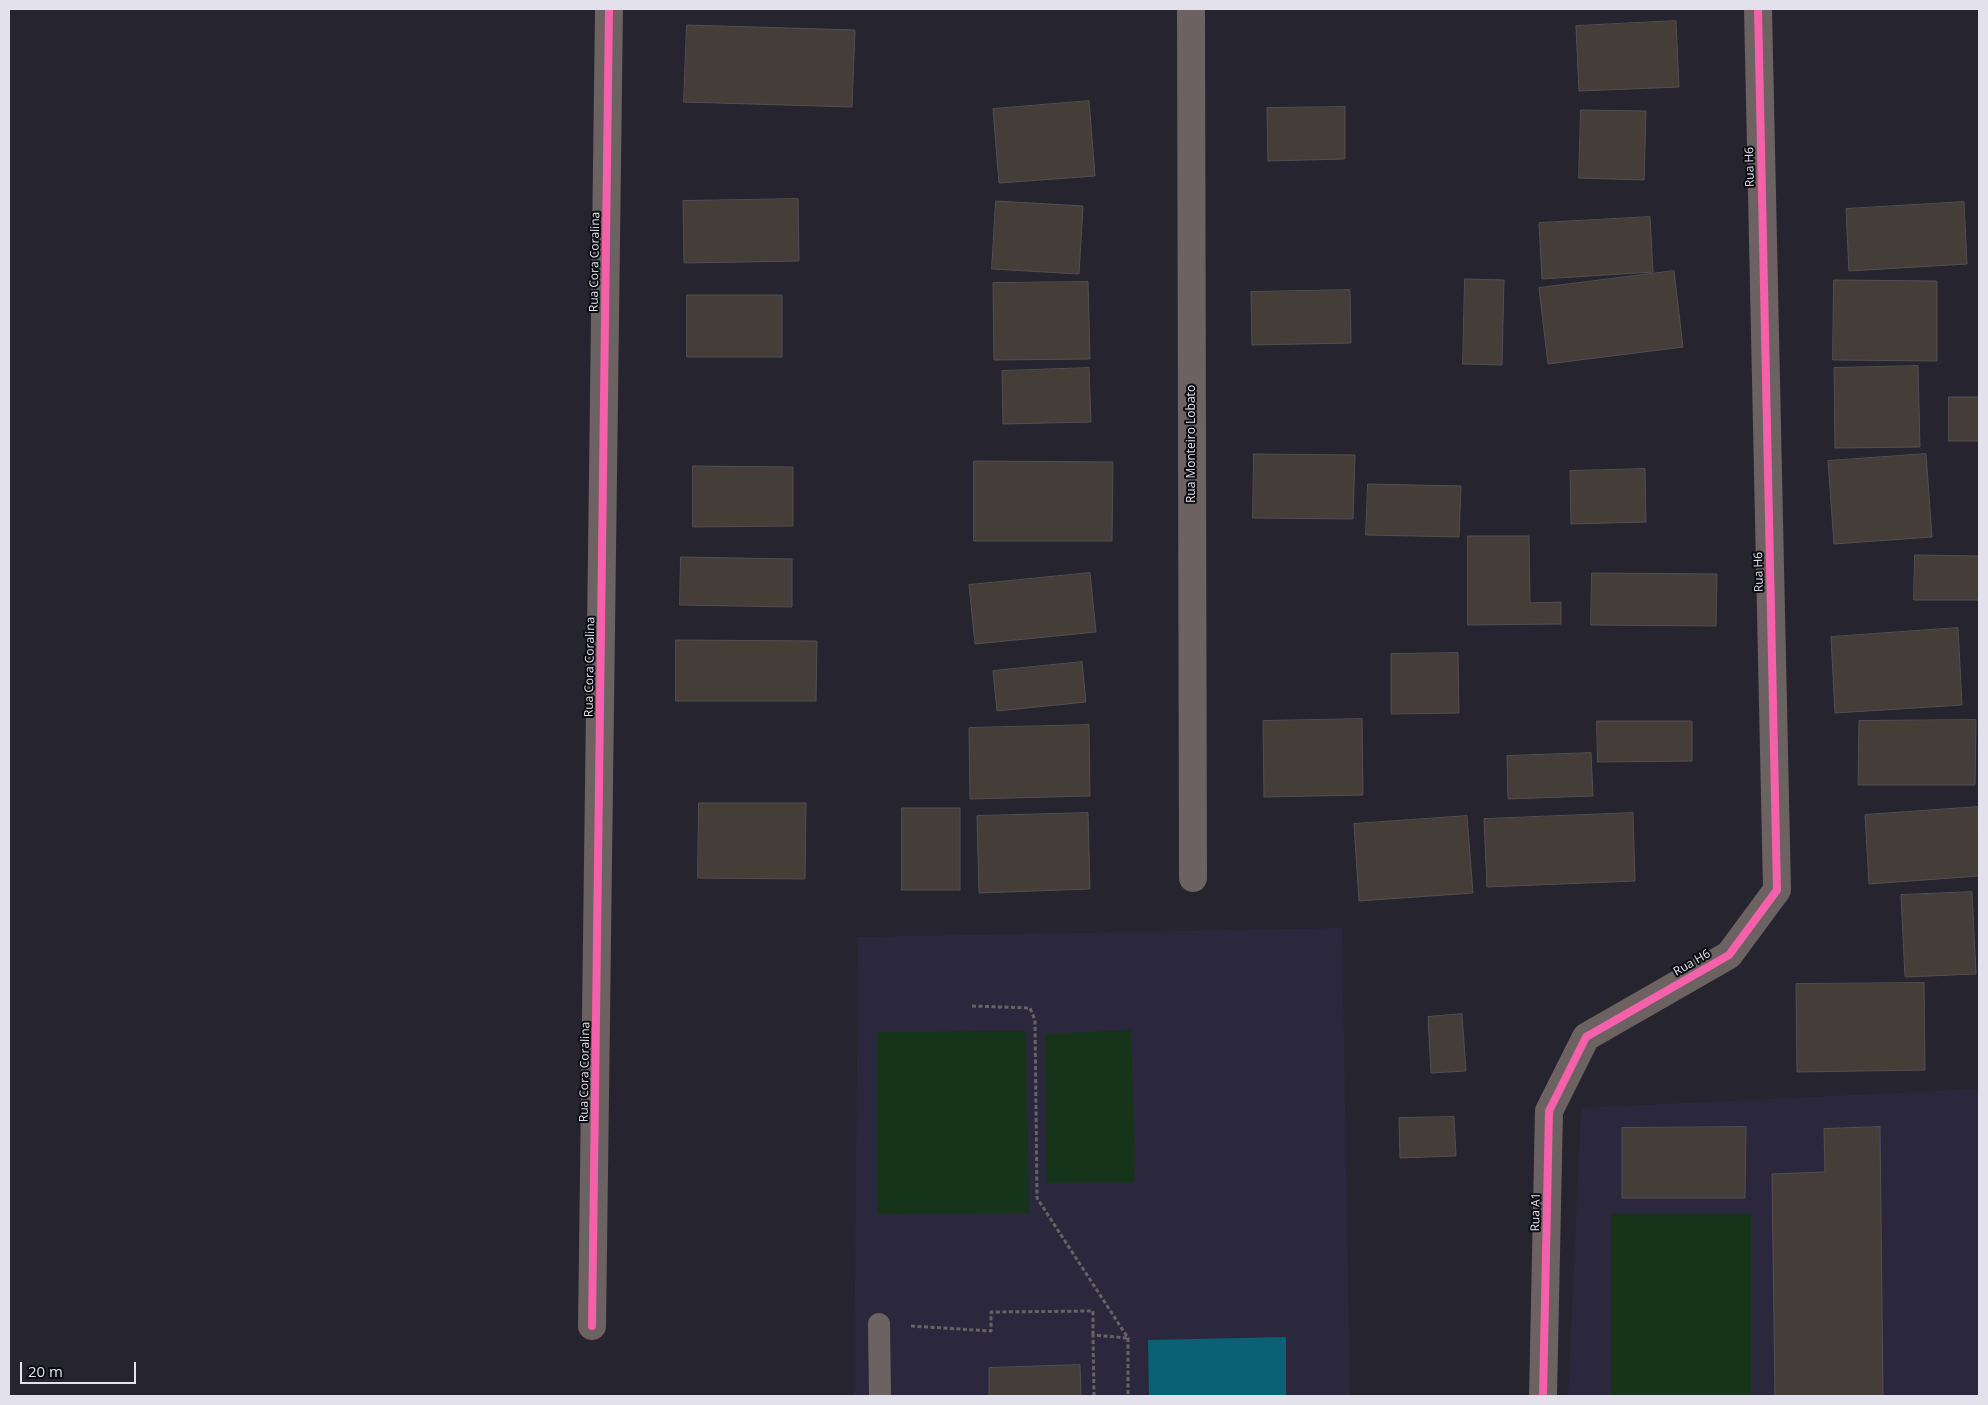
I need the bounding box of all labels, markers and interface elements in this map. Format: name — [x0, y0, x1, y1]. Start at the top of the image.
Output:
street label: Rua H6 — [1742, 147, 1758, 187]
street label: Rua Cora Coralina — [587, 212, 603, 312]
street label: Rua Monteiro Lobato — [1185, 385, 1199, 503]
street label: Rua H6 — [1751, 552, 1767, 592]
street label: Rua Cora Coralina — [582, 617, 598, 717]
street label: Rua H6 — [1671, 947, 1713, 979]
street label: Rua Cora Coralina — [577, 1022, 593, 1122]
street label: Rua A1 — [1528, 1192, 1544, 1232]
scale bar — [22, 1352, 139, 1384]
text: 20 m — [28, 1361, 63, 1381]

